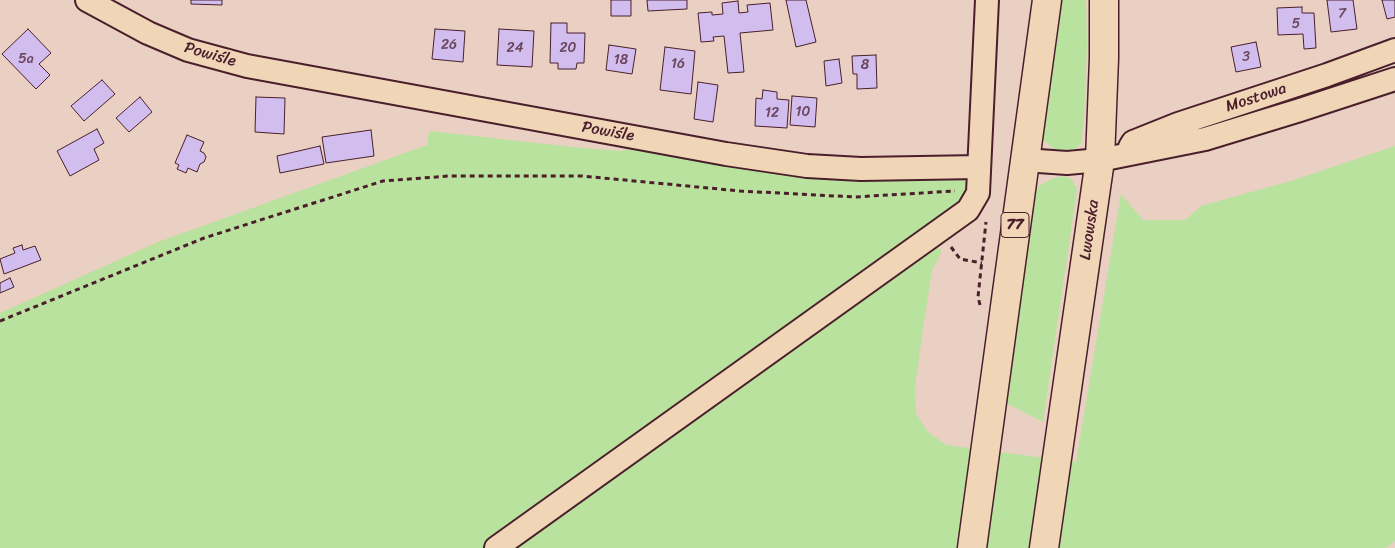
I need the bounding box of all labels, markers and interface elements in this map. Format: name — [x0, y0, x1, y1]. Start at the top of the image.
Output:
house number: 7 — [1338, 6, 1346, 22]
house number: 5 — [1292, 16, 1300, 32]
house number: 26 — [441, 37, 457, 53]
street label: Powiśle — [182, 38, 238, 72]
house number: 24 — [507, 40, 523, 56]
house number: 20 — [560, 40, 576, 56]
house number: 3 — [1242, 49, 1250, 65]
house number: 5a — [18, 51, 34, 67]
house number: 18 — [614, 52, 628, 68]
house number: 16 — [671, 56, 685, 72]
house number: 8 — [861, 57, 869, 73]
street label: Mostowa — [1223, 79, 1289, 117]
house number: 10 — [796, 104, 810, 120]
house number: 12 — [765, 105, 779, 121]
street label: Powiśle — [580, 118, 636, 146]
street label: Lwowska — [1076, 199, 1104, 261]
road number: 77 — [1001, 212, 1029, 238]

